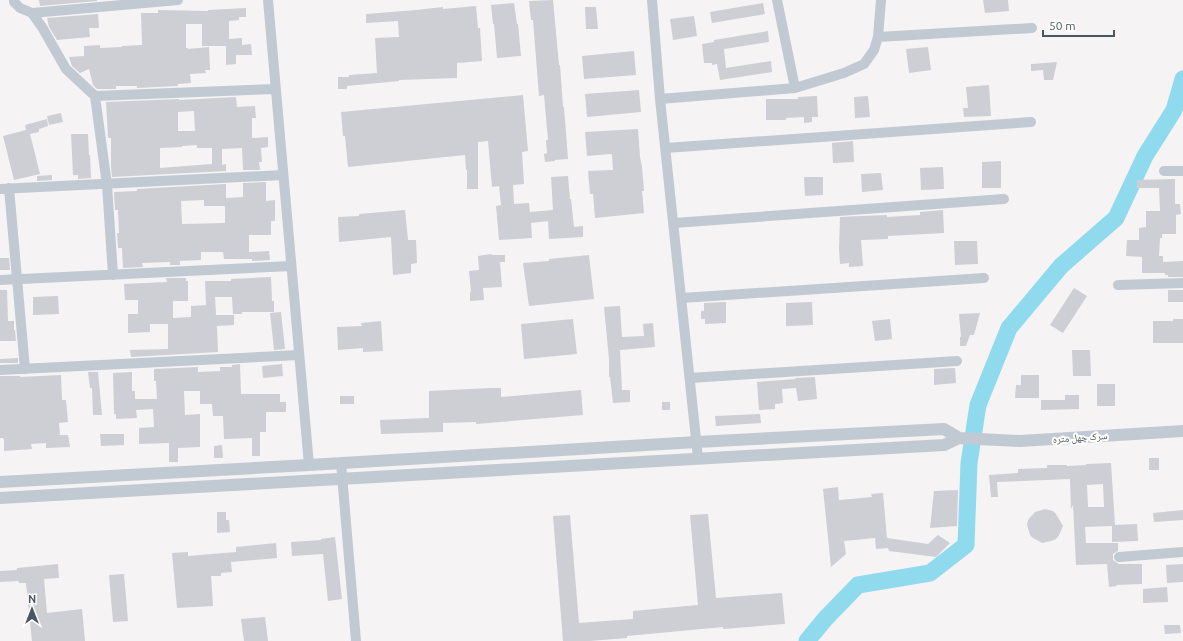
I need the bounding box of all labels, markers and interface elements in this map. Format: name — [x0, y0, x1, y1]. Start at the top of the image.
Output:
scale bar — [1043, 12, 1114, 38]
text: 50 m — [1049, 19, 1076, 32]
street label: سرک چهل متره — [1052, 430, 1108, 446]
north arrow — [12, 589, 52, 629]
text: N — [28, 593, 36, 605]

